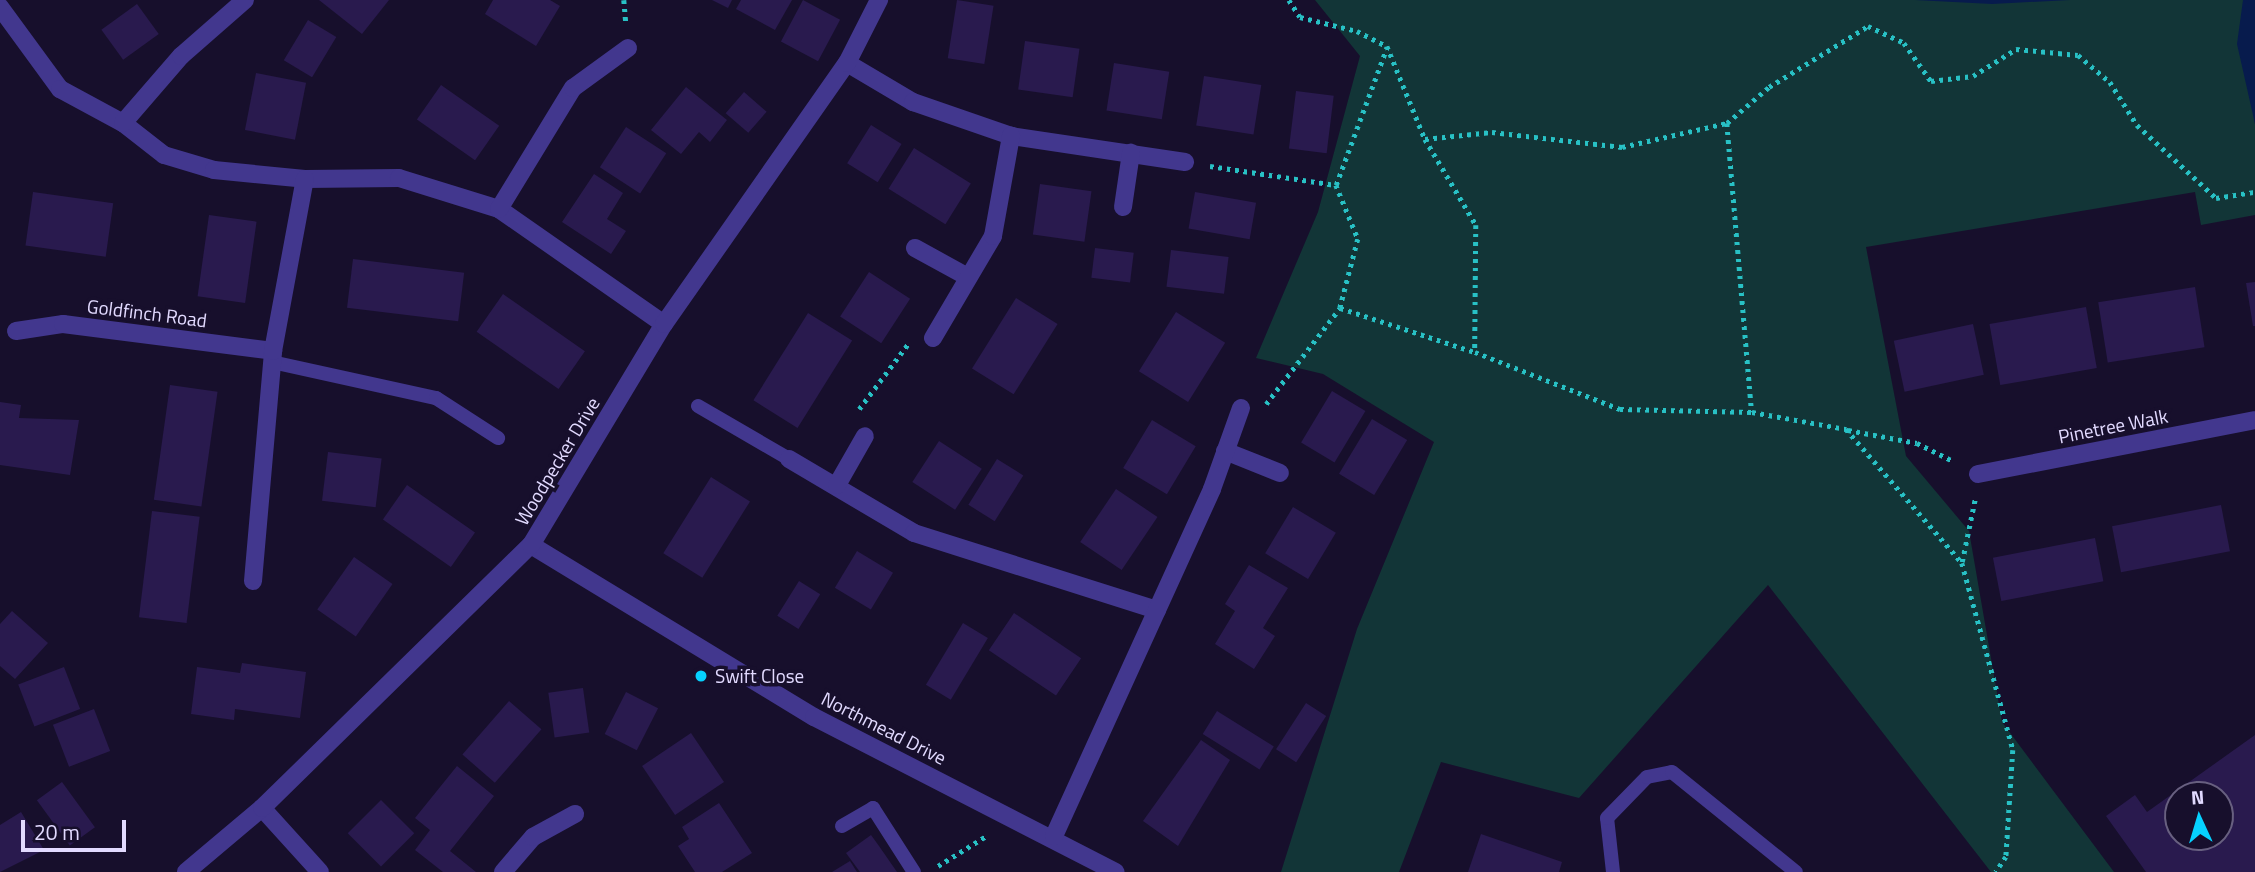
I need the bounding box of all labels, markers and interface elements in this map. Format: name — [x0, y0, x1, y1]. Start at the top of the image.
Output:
street label: Goldfinch Road — [86, 294, 208, 332]
street label: Woodpecker Drive — [510, 393, 604, 529]
street label: Pinetree Walk — [2056, 404, 2170, 448]
place label: Swift Close — [715, 665, 804, 687]
marker: Swift Close — [693, 668, 709, 684]
street label: Northmead Drive — [818, 687, 950, 769]
north arrow — [2164, 781, 2234, 851]
text: N — [2190, 782, 2205, 811]
scale bar — [24, 806, 130, 850]
text: 20 m — [34, 816, 80, 848]

